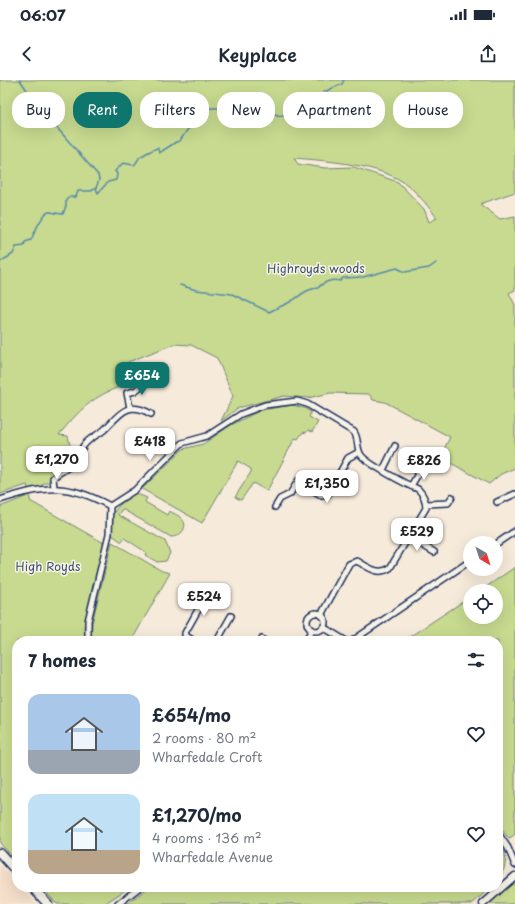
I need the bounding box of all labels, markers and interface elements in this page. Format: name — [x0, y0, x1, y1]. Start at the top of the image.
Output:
text: 06:07 — [20, 3, 66, 26]
text: Keyplace — [218, 41, 297, 68]
icon: back — [16, 43, 38, 65]
icon: share — [477, 43, 499, 65]
chip: Buy — [12, 92, 65, 128]
chip: Rent — [73, 92, 132, 128]
chip: Filters — [140, 92, 209, 128]
chip: New — [217, 92, 275, 128]
chip: Apartment — [283, 92, 385, 128]
chip: House — [393, 92, 463, 128]
park label: Highroyds woods — [267, 259, 365, 277]
pin: £654 — [118, 362, 166, 396]
text: £654 — [124, 365, 160, 384]
pin: £418 — [126, 428, 174, 462]
text: £418 — [134, 431, 166, 450]
pin: £1,270 — [24, 446, 90, 480]
pin: £826 — [400, 447, 448, 481]
text: £1,270 — [35, 449, 79, 468]
text: £826 — [407, 450, 441, 469]
pin: £1,350 — [294, 470, 360, 504]
text: £1,350 — [304, 473, 350, 492]
pin: £529 — [393, 518, 441, 552]
text: £529 — [400, 521, 434, 540]
north arrow — [463, 536, 503, 576]
map controls — [463, 536, 503, 624]
park label: High Royds — [16, 557, 81, 575]
pin: £524 — [180, 583, 228, 617]
button: locate — [463, 584, 503, 624]
text: £524 — [187, 586, 221, 605]
text: 7 homes — [28, 647, 96, 673]
icon: filters — [465, 649, 487, 671]
text: £654/mo — [152, 702, 231, 728]
icon: home — [60, 710, 108, 758]
icon: heart — [465, 723, 487, 745]
text: 2 rooms · 80 m² — [152, 728, 257, 747]
text: Wharfedale Croft — [152, 747, 262, 766]
text: £1,270/mo — [152, 802, 241, 828]
icon: home — [60, 810, 108, 858]
icon: heart — [465, 823, 487, 845]
text: 4 rooms · 136 m² — [152, 828, 262, 847]
text: Wharfedale Avenue — [152, 847, 273, 866]

